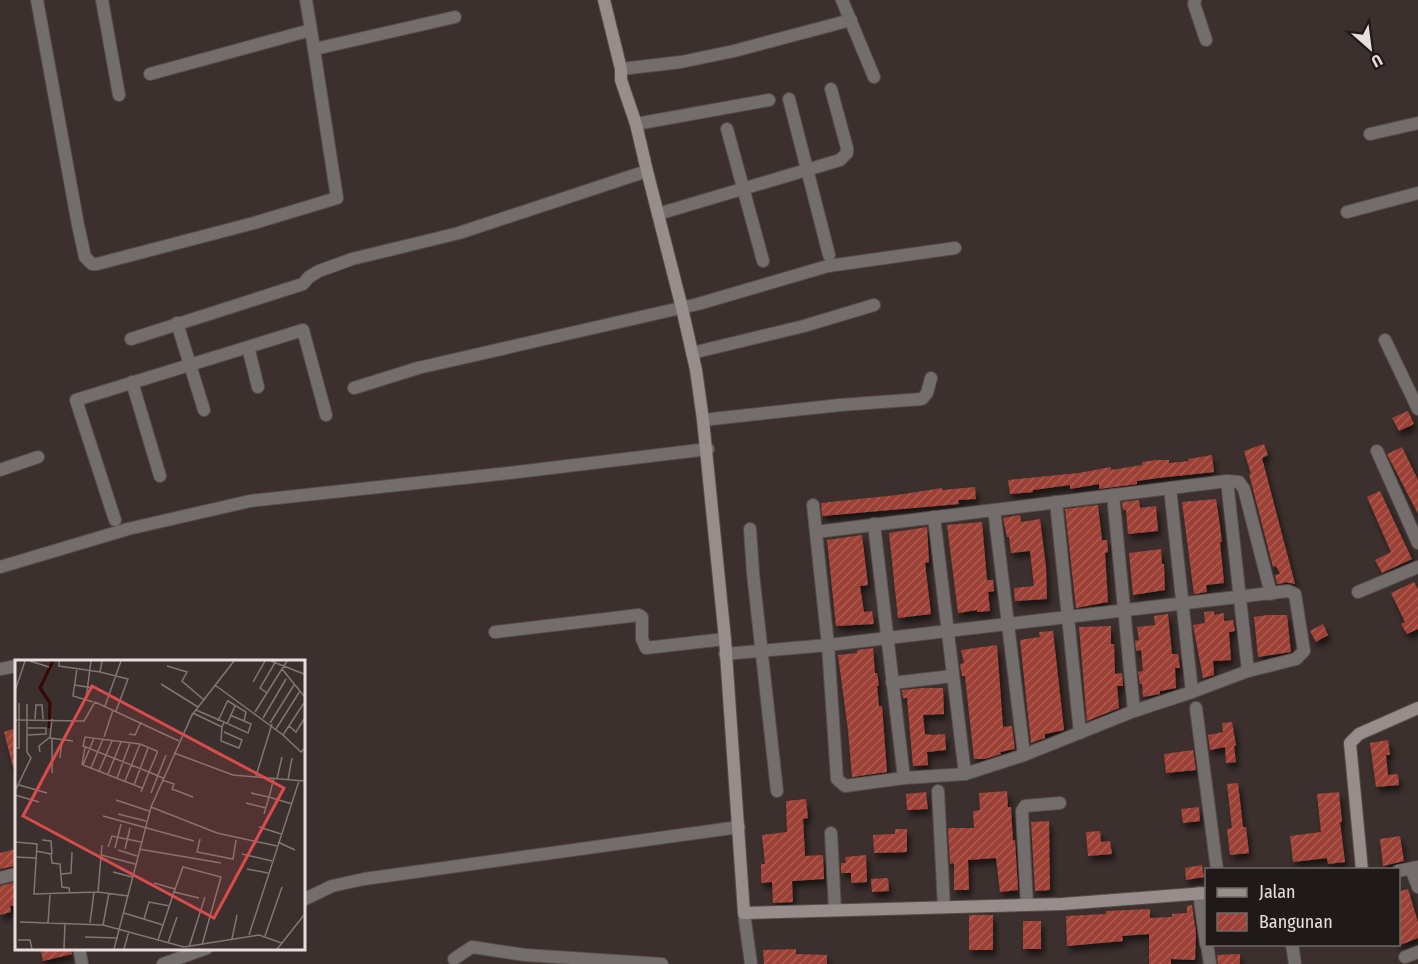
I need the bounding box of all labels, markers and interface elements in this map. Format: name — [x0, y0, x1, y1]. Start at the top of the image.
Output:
north arrow — [1340, 18, 1400, 78]
text: U — [1368, 50, 1385, 71]
inset map — [15, 660, 304, 949]
legend — [1205, 868, 1400, 946]
text: Jalan — [1259, 881, 1296, 903]
text: Bangunan — [1259, 911, 1333, 933]

